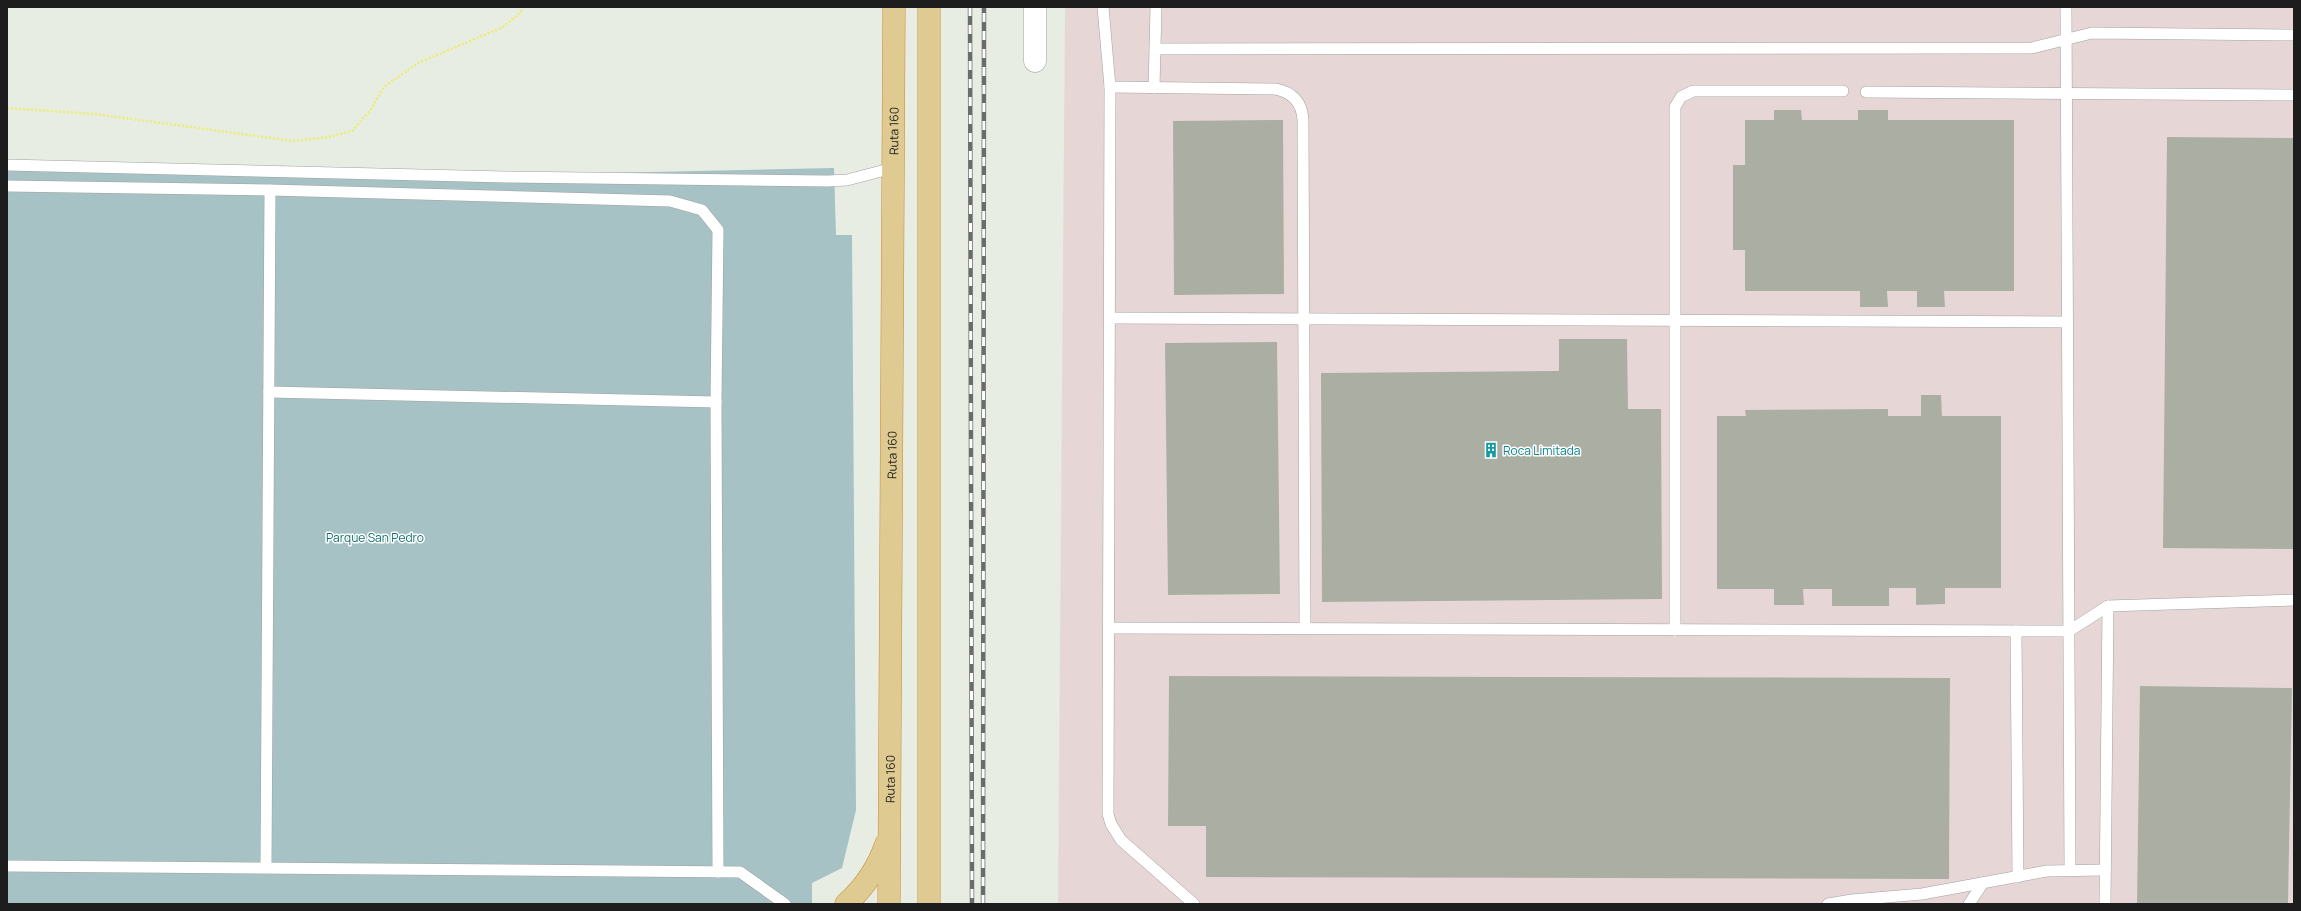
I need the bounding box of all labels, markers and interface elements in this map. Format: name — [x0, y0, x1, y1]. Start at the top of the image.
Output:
street label: Ruta 160 — [885, 107, 902, 155]
street label: Ruta 160 — [883, 431, 900, 479]
building icon: Roca Limitada — [1482, 441, 1500, 459]
place label: Roca Limitada — [1503, 442, 1581, 459]
park label: Parque San Pedro — [326, 529, 424, 546]
street label: Ruta 160 — [881, 755, 898, 803]

